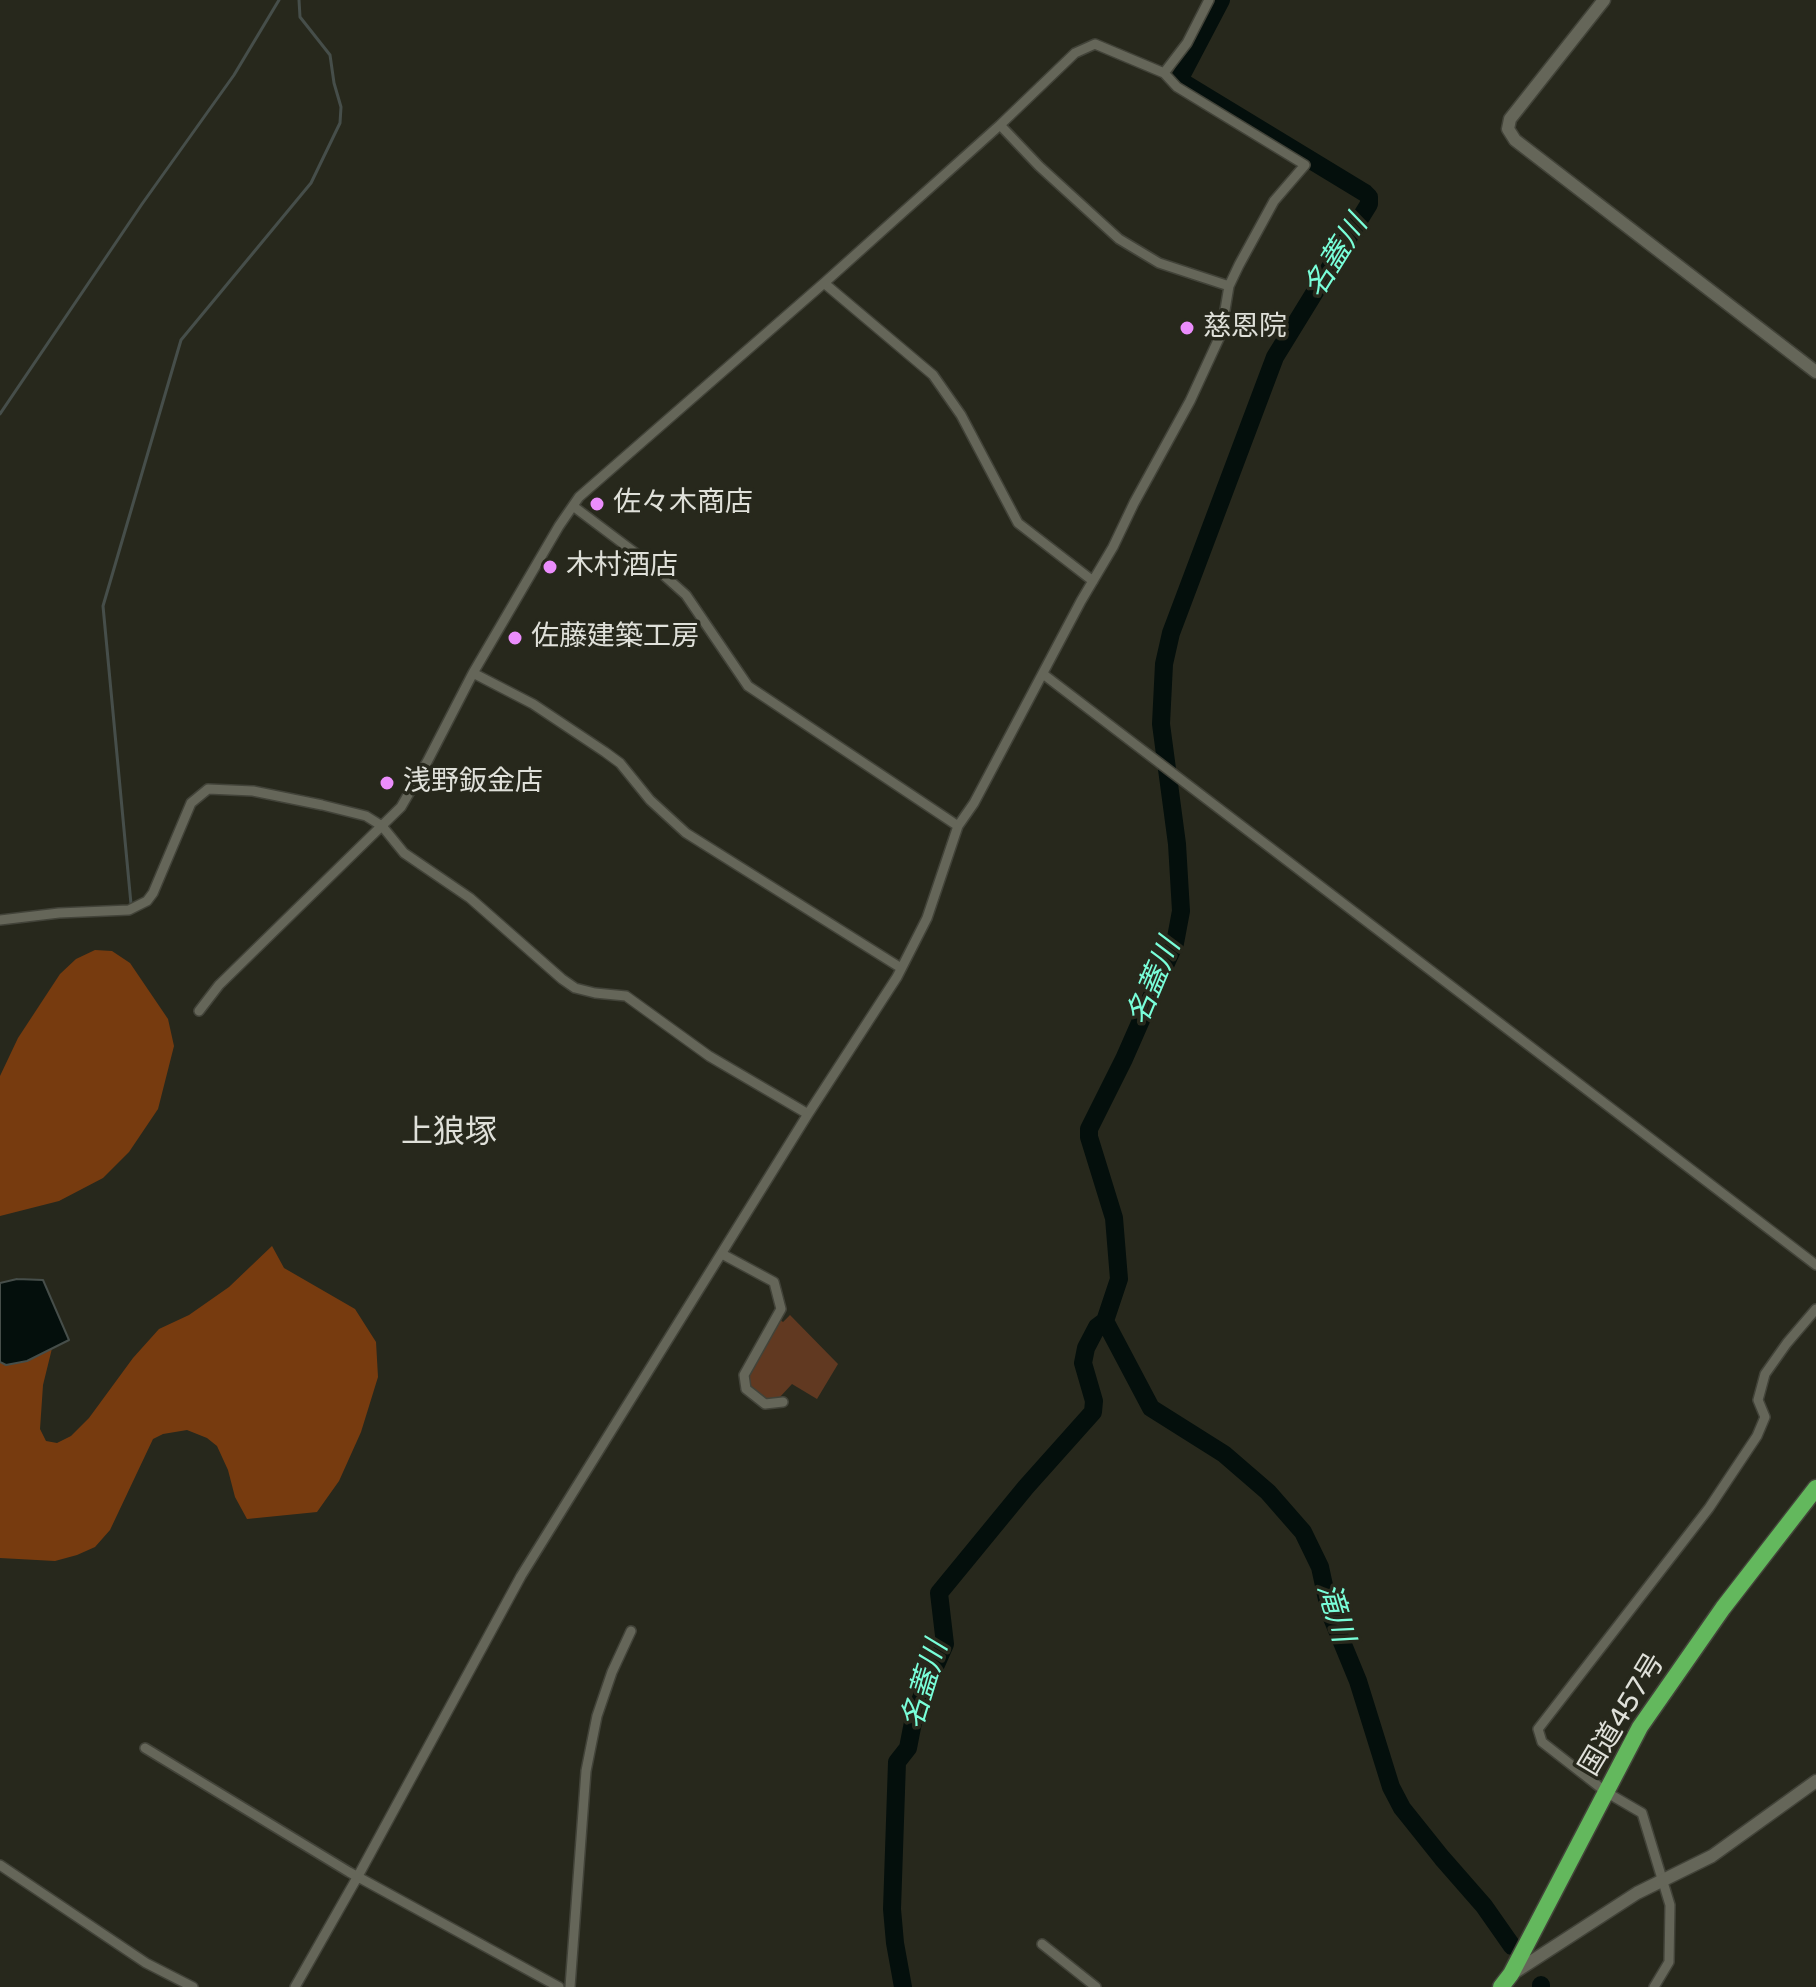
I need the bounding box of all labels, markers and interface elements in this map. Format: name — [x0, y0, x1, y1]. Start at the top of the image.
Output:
water label: 名蓋川 — [1298, 209, 1376, 305]
place label: 慈恩院 — [1203, 311, 1287, 345]
marker: 慈恩院 — [1178, 319, 1196, 337]
place label: 佐々木商店 — [613, 487, 753, 521]
marker: 佐々木商店 — [588, 495, 606, 513]
place label: 木村酒店 — [566, 550, 678, 584]
marker: 木村酒店 — [541, 558, 559, 576]
place label: 佐藤建築工房 — [531, 621, 699, 655]
marker: 佐藤建築工房 — [506, 629, 524, 647]
place label: 浅野鈑金店 — [403, 766, 543, 800]
marker: 浅野鈑金店 — [378, 774, 396, 792]
water label: 名蓋川 — [1121, 934, 1189, 1030]
district label: 上狼塚 — [401, 1115, 497, 1153]
water label: 滝川 — [1308, 1579, 1360, 1647]
water label: 名蓋川 — [896, 1637, 956, 1733]
street label: 国道457号 — [1573, 1648, 1673, 1782]

